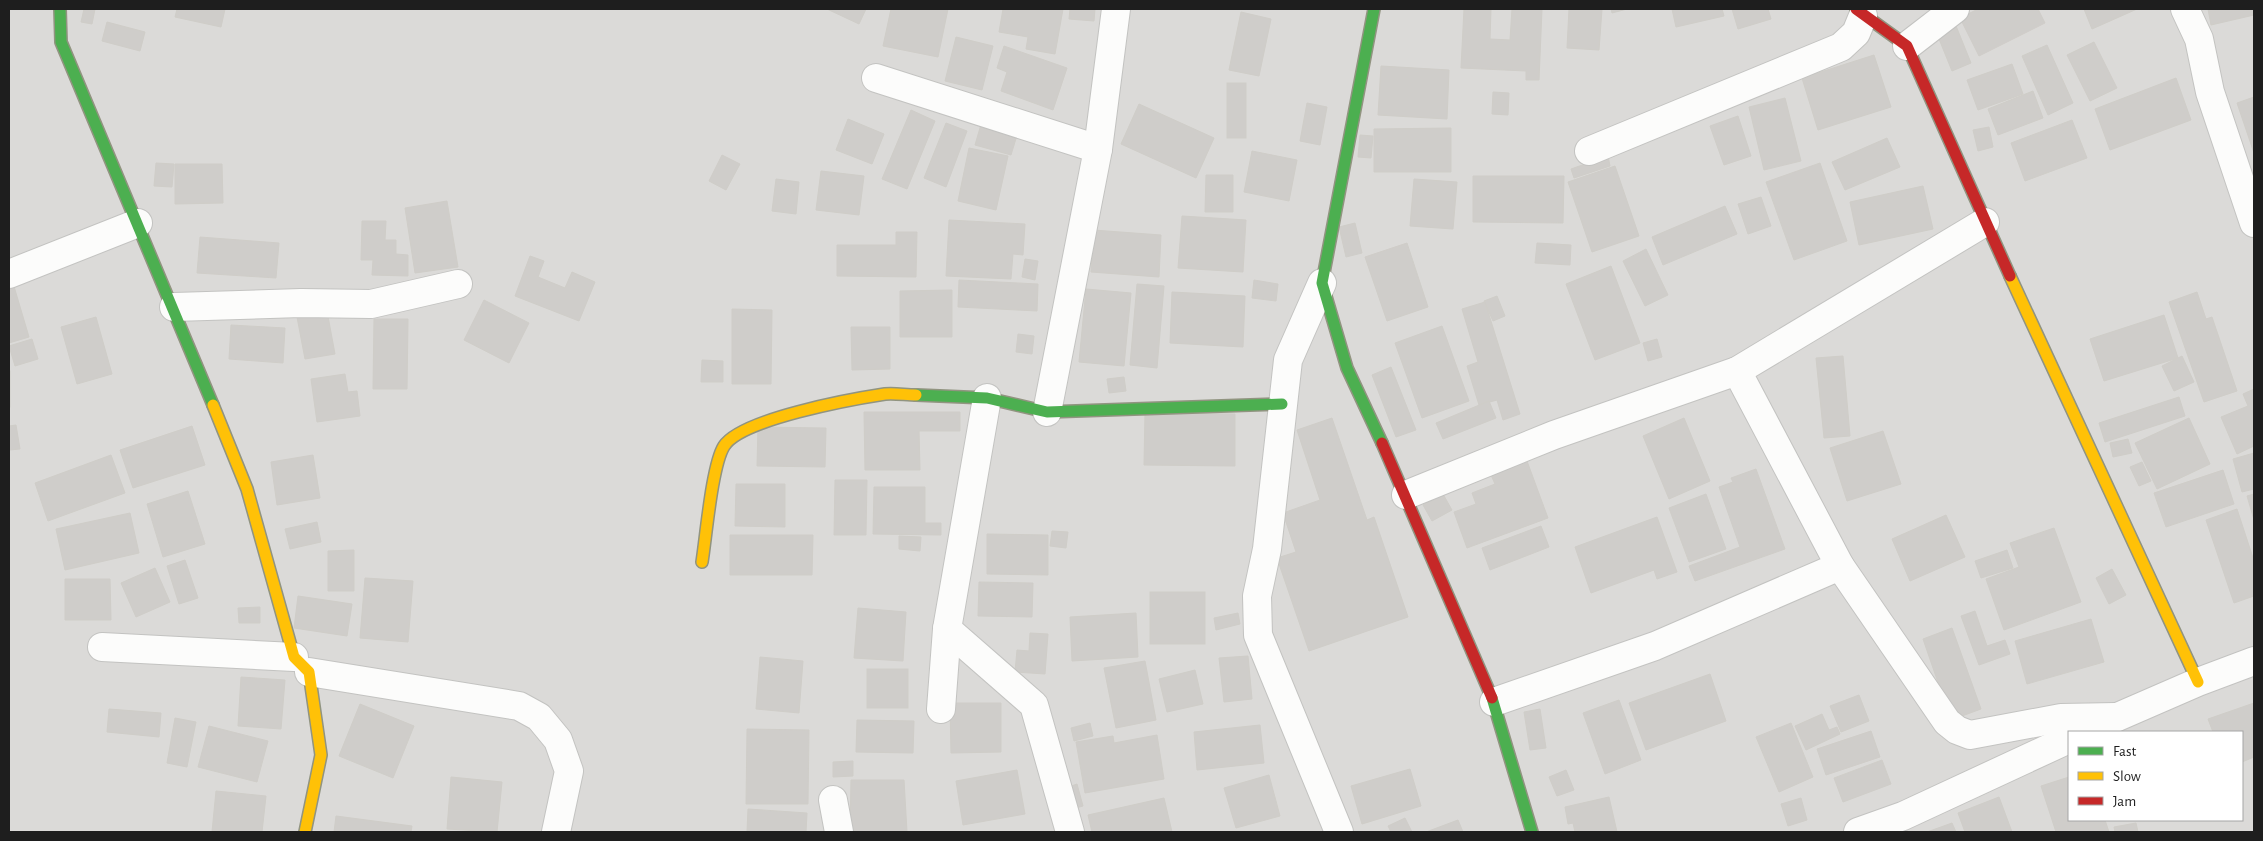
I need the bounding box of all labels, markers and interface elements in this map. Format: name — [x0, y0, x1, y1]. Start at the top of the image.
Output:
legend — [2068, 731, 2243, 821]
text: Fast — [2113, 744, 2137, 759]
text: Slow — [2113, 769, 2141, 784]
text: Jam — [2113, 794, 2136, 809]

